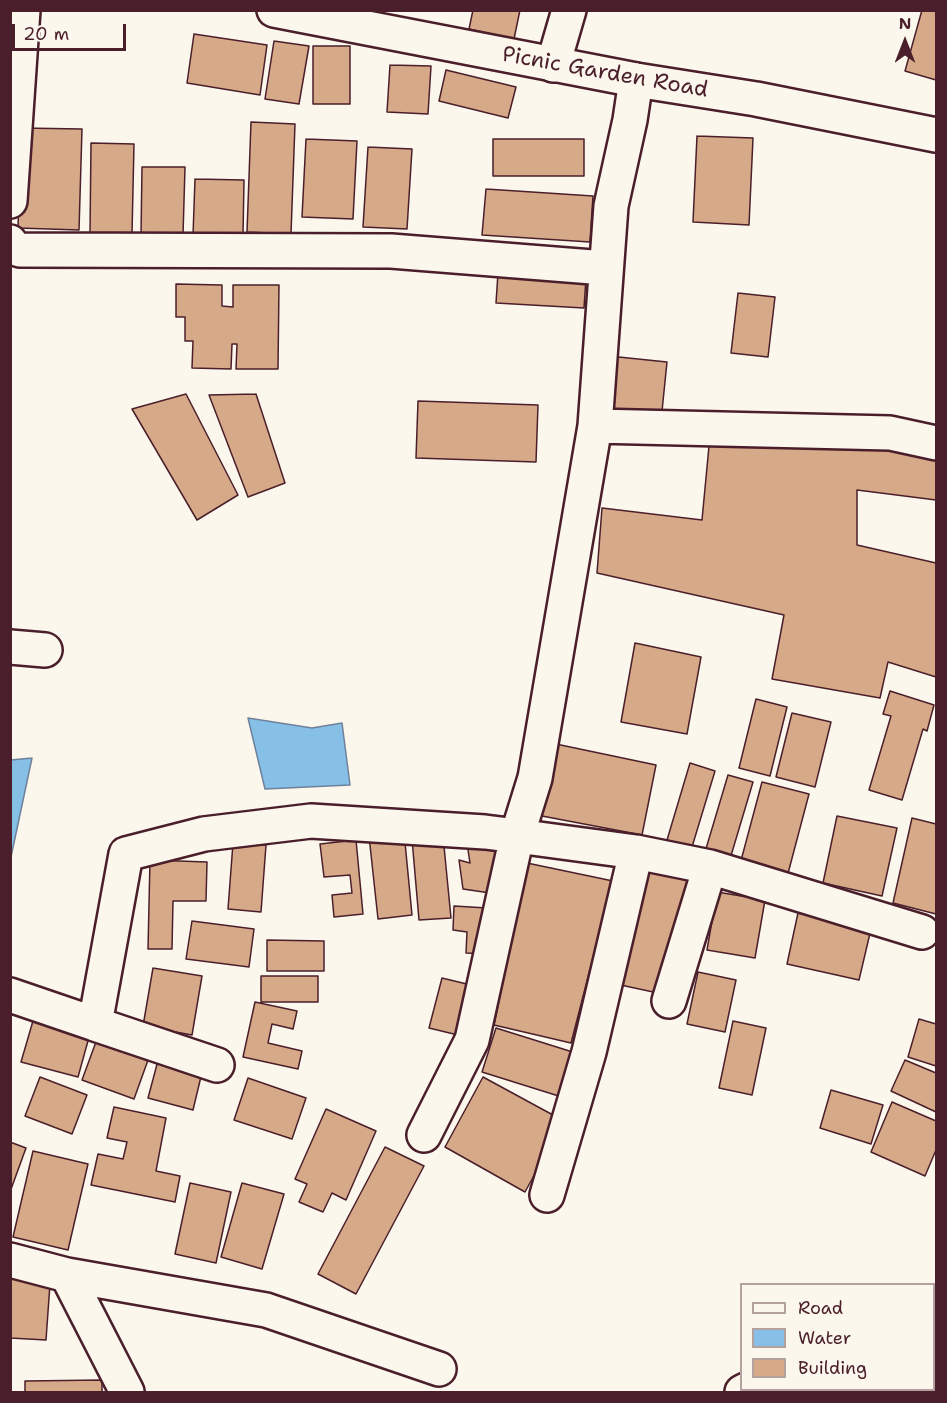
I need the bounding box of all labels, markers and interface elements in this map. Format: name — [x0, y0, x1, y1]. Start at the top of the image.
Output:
scale bar — [15, 12, 129, 50]
north arrow — [875, 12, 935, 72]
text: N — [899, 13, 911, 34]
text: 20 m — [23, 22, 69, 46]
street label: Picnic Garden Road — [500, 42, 710, 104]
legend — [740, 1283, 935, 1391]
text: Road — [798, 1296, 843, 1320]
text: Water — [798, 1326, 851, 1350]
text: Building — [798, 1356, 867, 1380]

